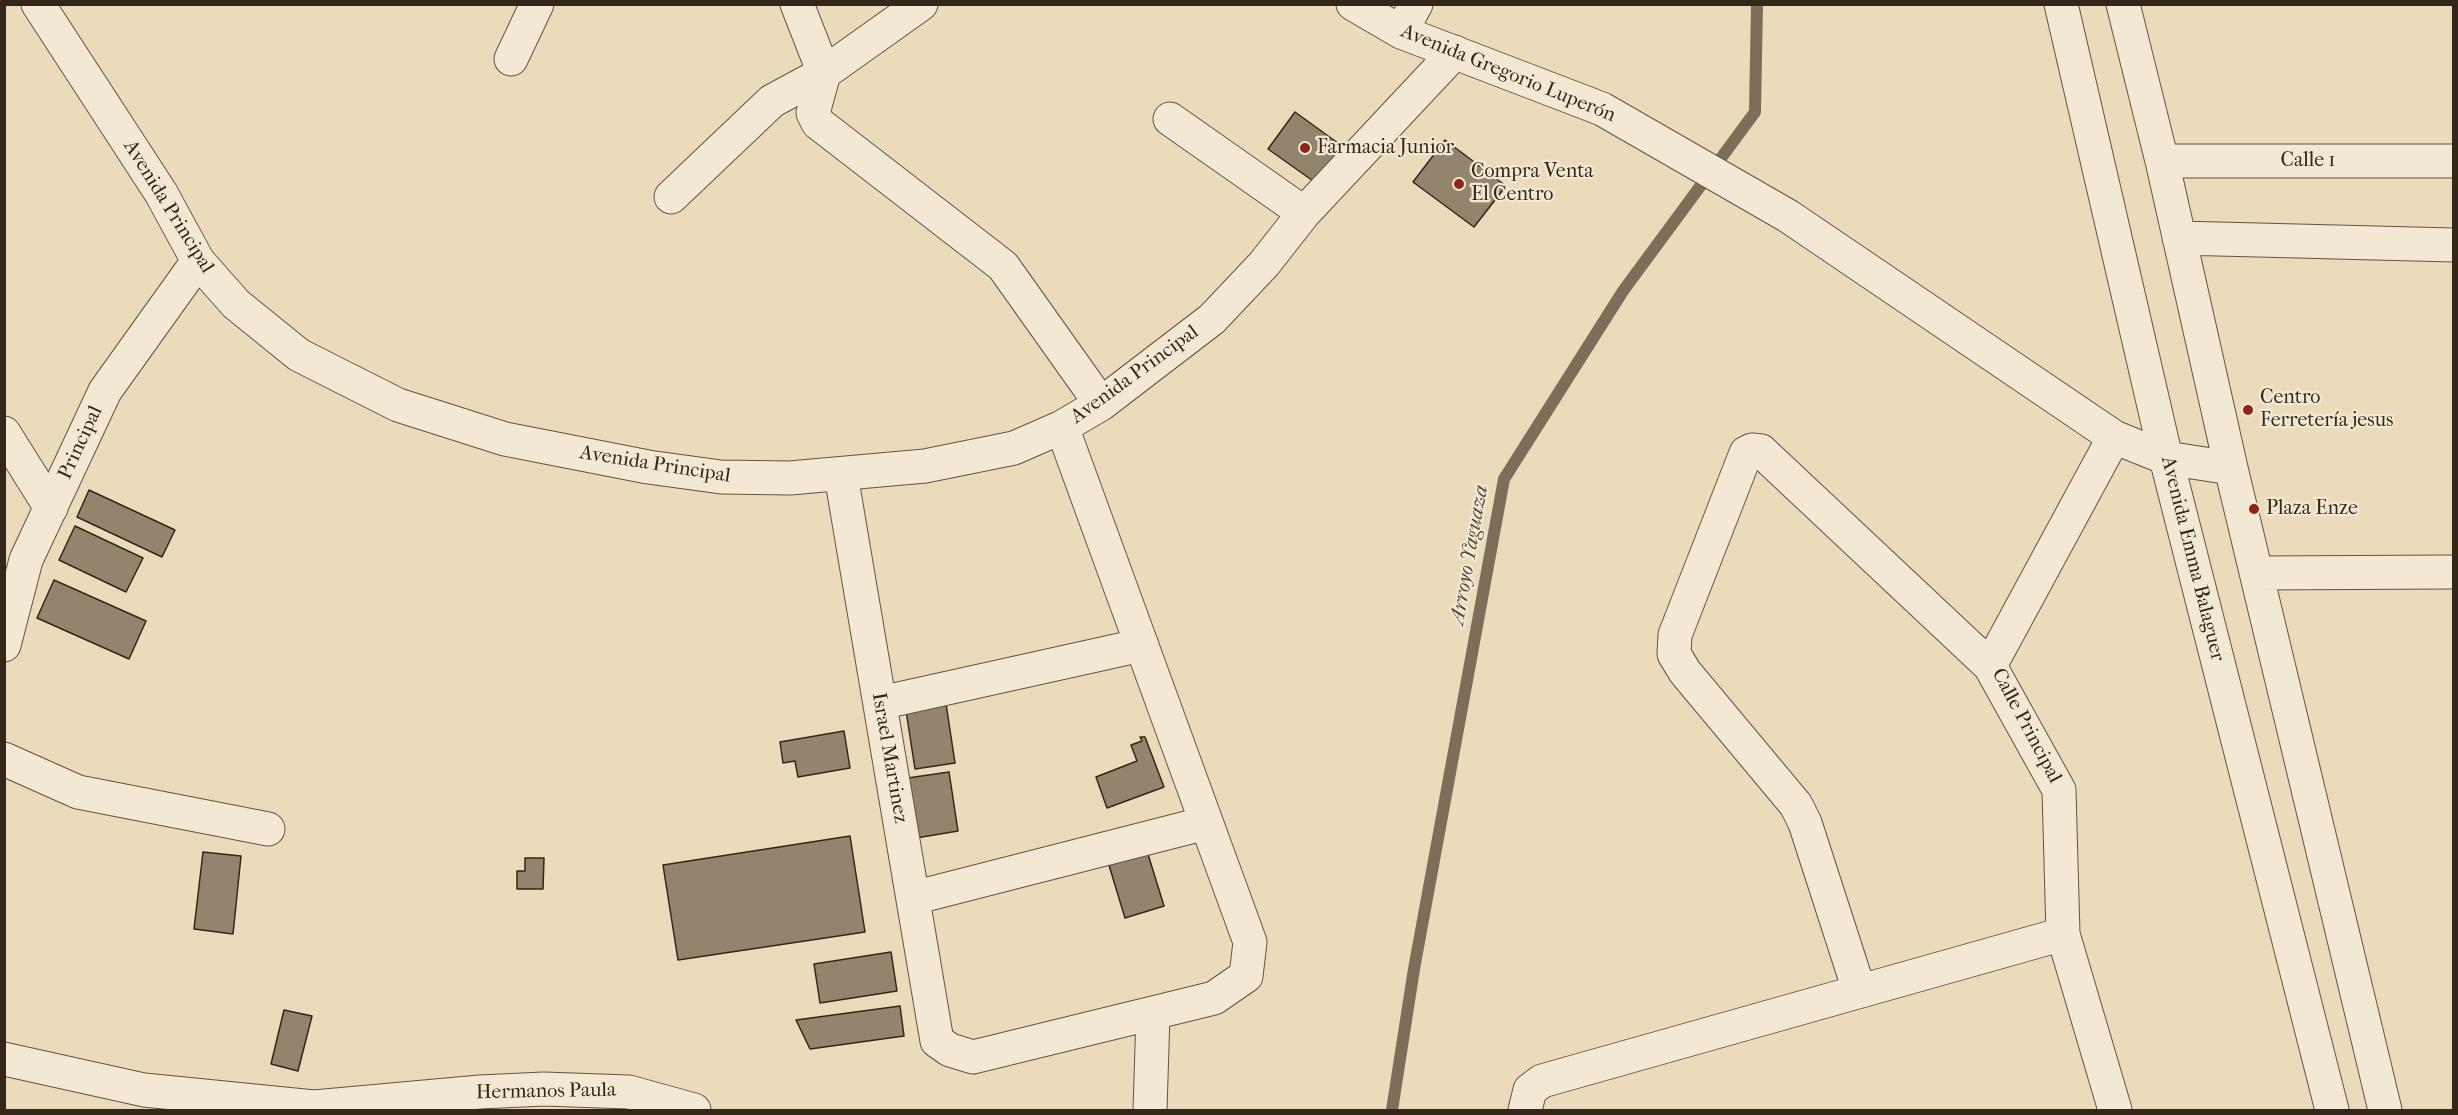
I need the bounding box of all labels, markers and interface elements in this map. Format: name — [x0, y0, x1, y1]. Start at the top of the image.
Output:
street label: Avenida Gregorio Luperón — [1397, 20, 1619, 128]
street label: Avenida Principal — [117, 136, 219, 278]
place label: Farmacia Junior — [1317, 136, 1454, 160]
marker: Farmacia Junior — [1298, 141, 1312, 155]
street label: Calle 1 — [2281, 149, 2335, 173]
place label: Compra Venta El Centro — [1471, 160, 1594, 207]
marker: Compra Venta El Centro — [1452, 177, 1466, 191]
street label: Avenida Principal — [1066, 321, 1204, 429]
place label: Centro Ferretería jesus — [2260, 386, 2393, 433]
street label: Principal — [54, 402, 108, 484]
marker: Centro Ferretería jesus — [2241, 403, 2255, 417]
street label: Avenida Principal — [578, 441, 732, 489]
street label: Avenida Emma Balaguer — [2155, 454, 2229, 664]
water label: Arroyo Yaguaza — [1445, 483, 1495, 627]
place label: Plaza Enze — [2266, 497, 2358, 521]
marker: Plaza Enze — [2247, 502, 2261, 516]
street label: Calle Principal — [1986, 665, 2066, 787]
street label: Israel Martinez — [866, 691, 912, 825]
street label: Hermanos Paula — [476, 1079, 616, 1105]

